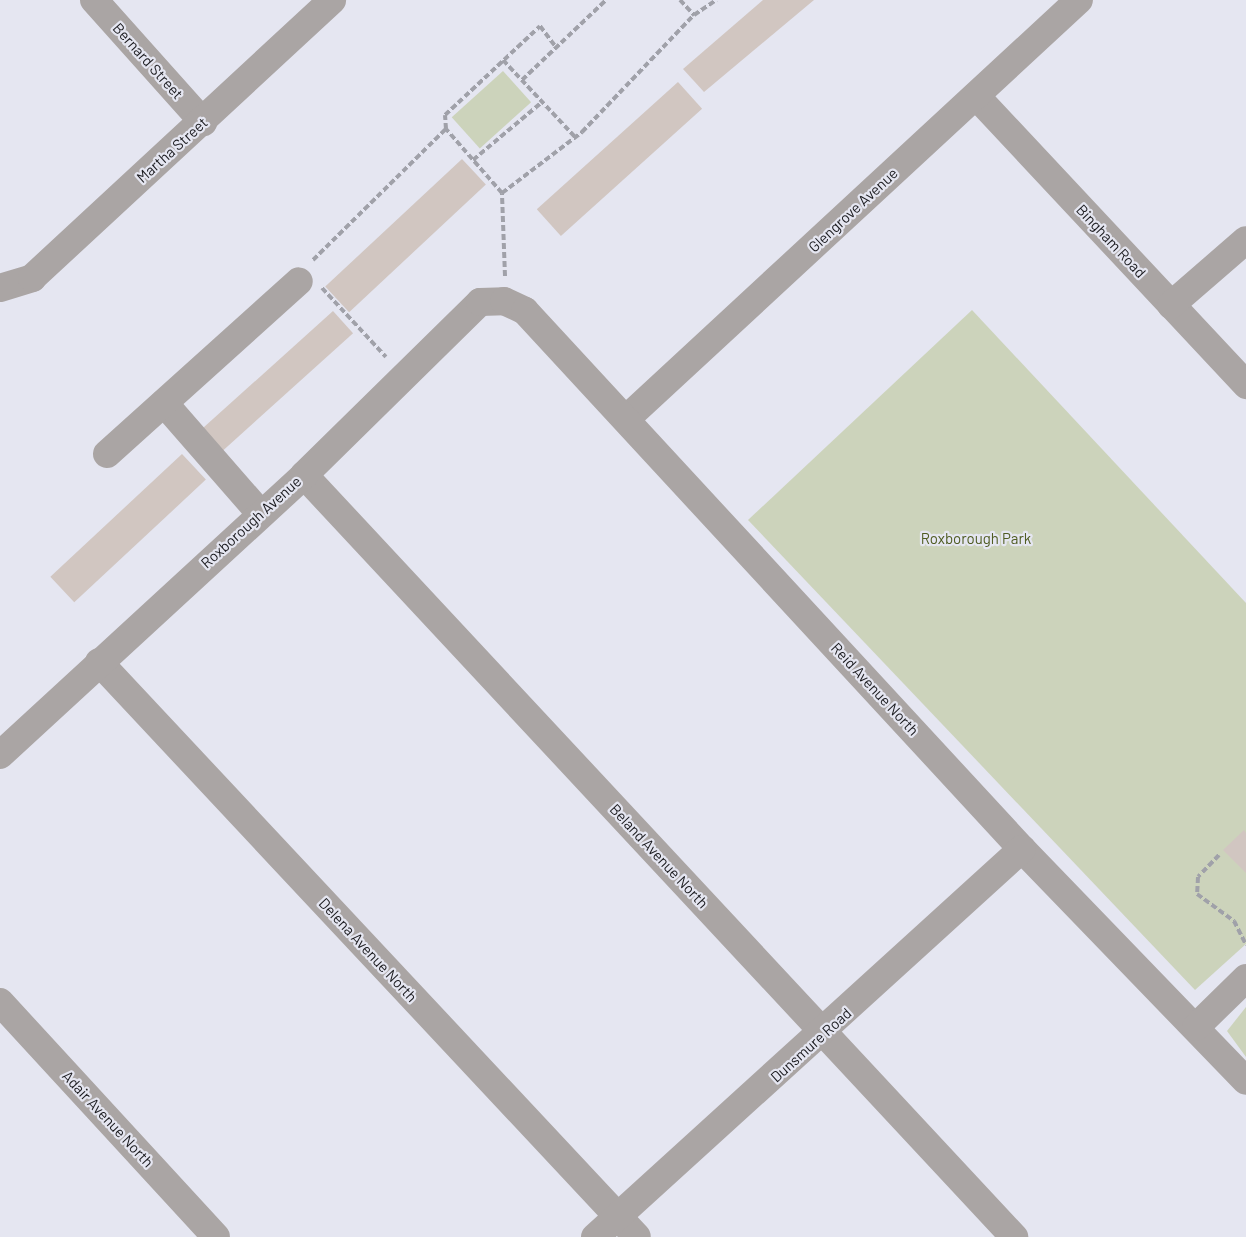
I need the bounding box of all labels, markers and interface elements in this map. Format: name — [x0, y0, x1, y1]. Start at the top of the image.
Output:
street label: Bernard Street — [109, 19, 187, 103]
street label: Martha Street — [133, 113, 211, 187]
street label: Glengrove Avenue — [805, 164, 901, 256]
street label: Bingham Road — [1072, 201, 1150, 281]
street label: Roxborough Avenue — [197, 472, 305, 572]
park label: Roxborough Park — [921, 530, 1031, 548]
street label: Reid Avenue North — [827, 639, 923, 739]
street label: Beland Avenue North — [606, 800, 712, 912]
street label: Delena Avenue North — [315, 894, 421, 1006]
street label: Dunsmure Road — [767, 1004, 855, 1086]
street label: Adair Avenue North — [59, 1067, 157, 1171]

